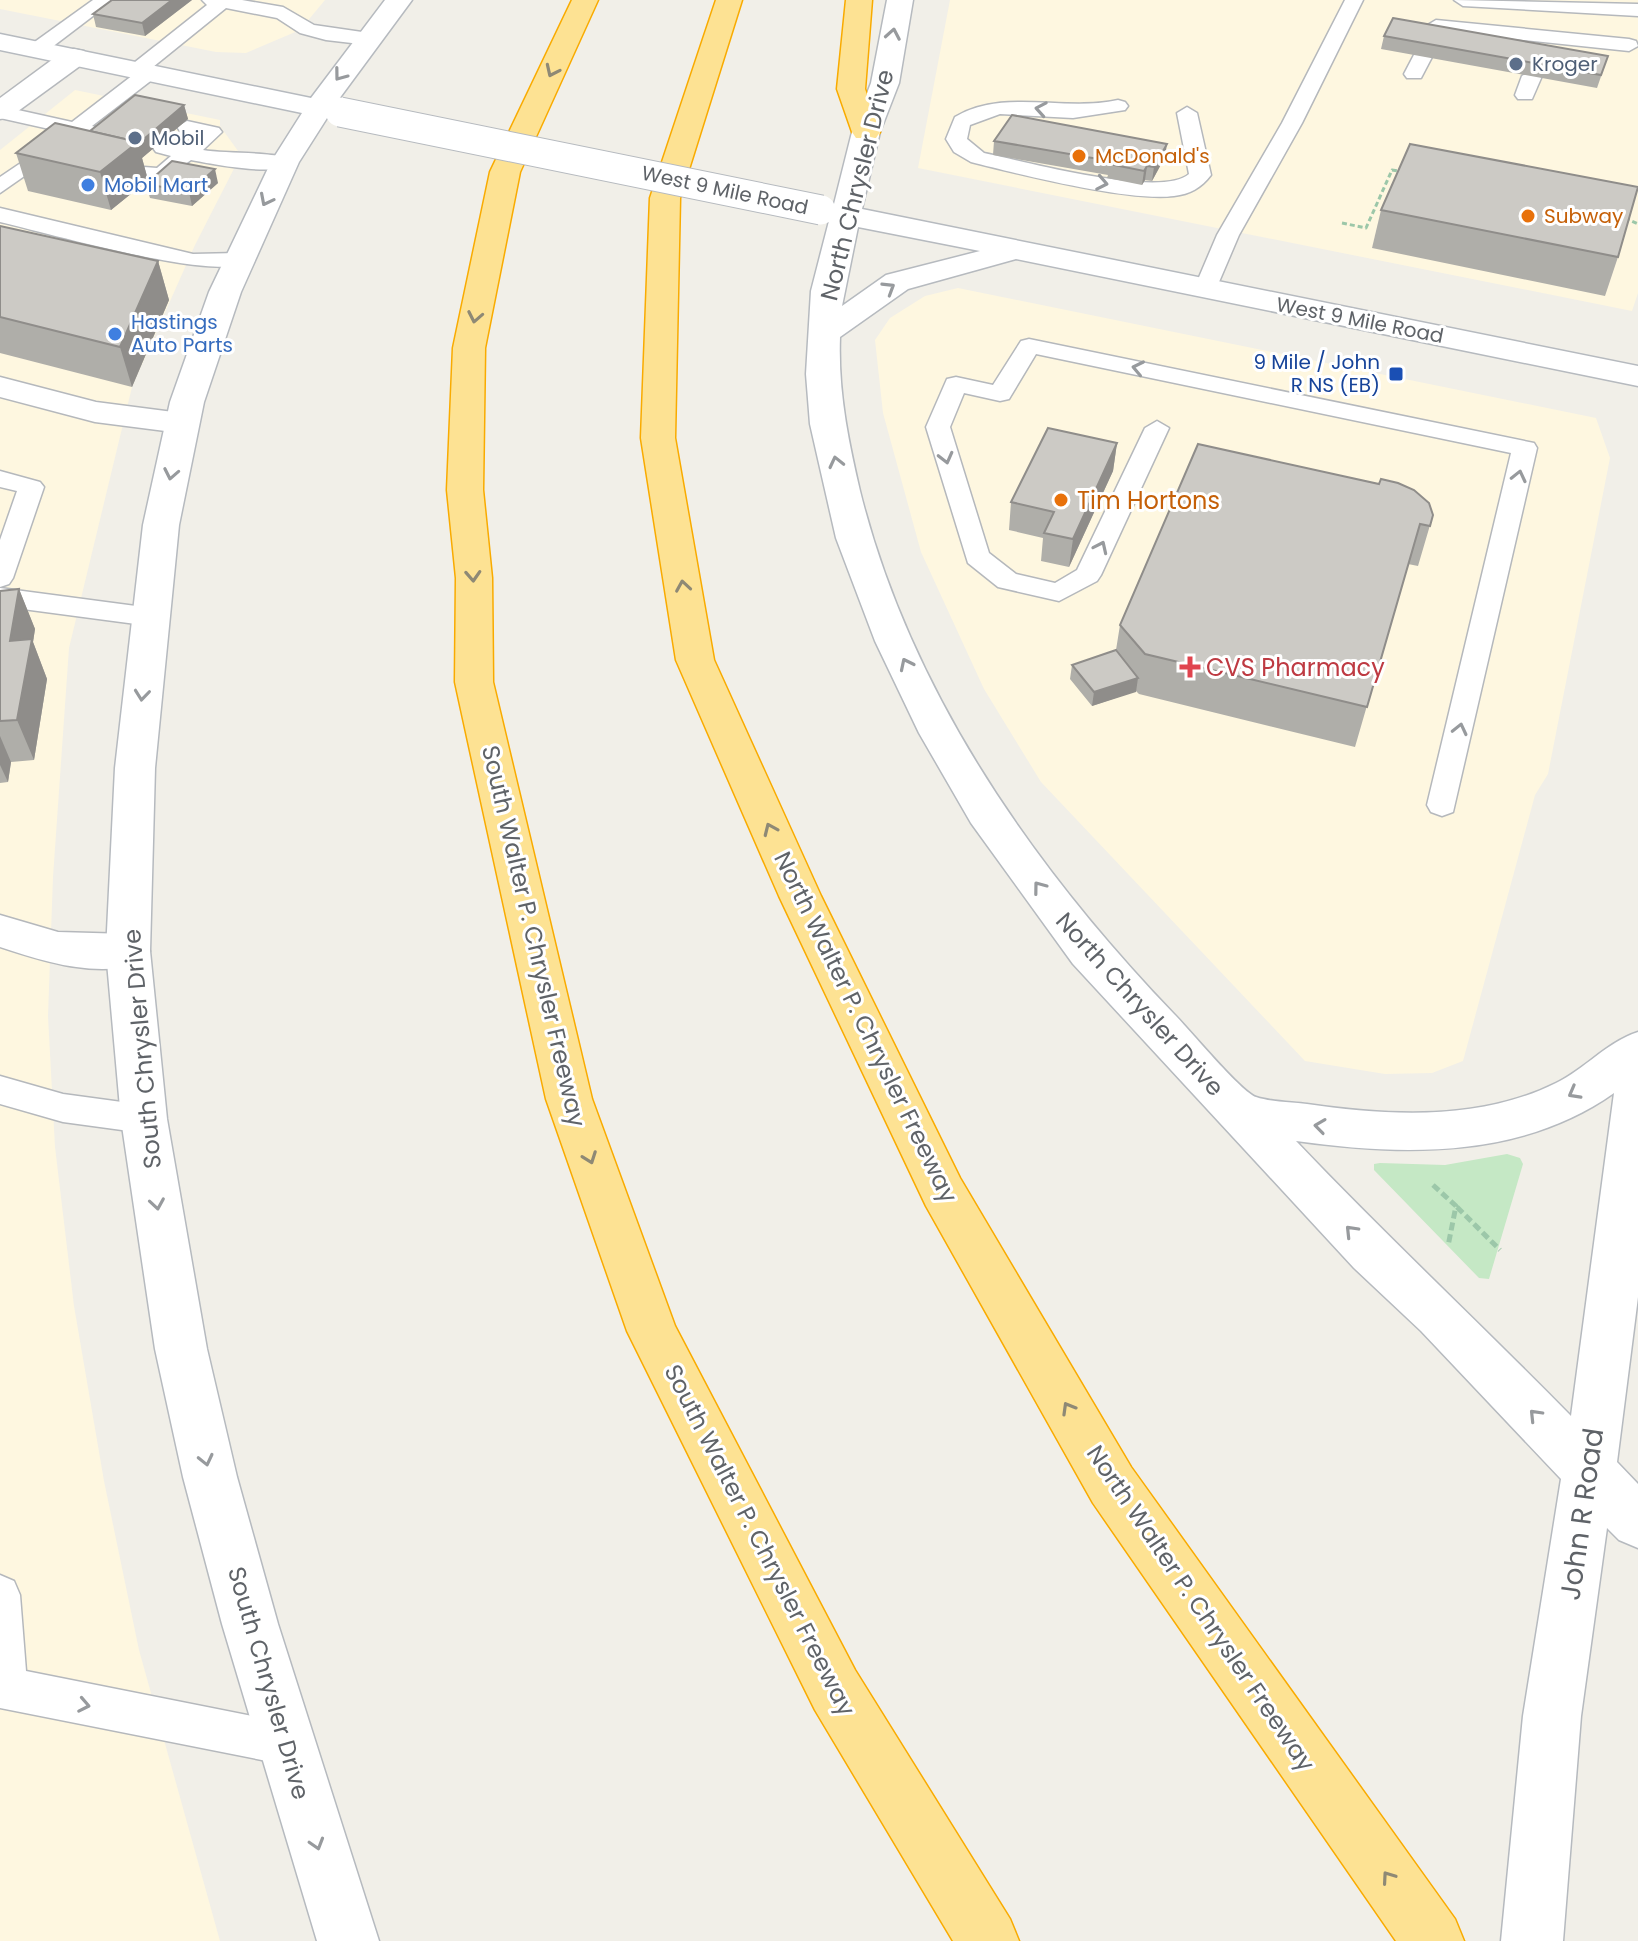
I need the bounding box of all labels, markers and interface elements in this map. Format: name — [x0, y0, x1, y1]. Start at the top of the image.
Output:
one-way arrow — [884, 27, 901, 41]
place label: Kroger — [1532, 50, 1598, 78]
marker: Kroger — [1507, 55, 1525, 73]
one-way arrow — [546, 62, 562, 77]
street label: North Chrysler Drive — [812, 66, 902, 304]
one-way arrow — [335, 67, 350, 81]
one-way arrow — [1034, 101, 1047, 118]
place label: Mobil — [151, 124, 204, 152]
marker: Mobil — [126, 129, 144, 147]
place label: McDonald's — [1095, 142, 1210, 170]
marker: McDonald's — [1070, 147, 1088, 165]
street label: West 9 Mile Road — [639, 159, 811, 221]
place label: Mobil Mart — [104, 171, 208, 199]
one-way arrow — [1095, 174, 1108, 191]
marker: Mobil Mart — [79, 176, 97, 194]
one-way arrow — [260, 192, 275, 207]
place label: Subway — [1544, 202, 1623, 230]
marker: Subway — [1519, 207, 1537, 225]
one-way arrow — [880, 283, 895, 298]
street label: West 9 Mile Road — [1274, 290, 1446, 350]
place label: Hastings Auto Parts — [131, 308, 233, 359]
one-way arrow — [467, 310, 484, 324]
marker: Hastings Auto Parts — [106, 325, 124, 343]
place label: 9 Mile / John R NS (EB) — [1253, 348, 1380, 399]
one-way arrow — [1132, 360, 1146, 377]
marker: 9 Mile / John R NS (EB) — [1387, 365, 1405, 383]
one-way arrow — [936, 450, 953, 464]
one-way arrow — [828, 455, 845, 469]
one-way arrow — [163, 466, 180, 480]
one-way arrow — [1510, 470, 1527, 483]
place label: Tim Hortons — [1077, 484, 1220, 517]
marker: Tim Hortons — [1052, 491, 1070, 509]
one-way arrow — [1091, 540, 1107, 555]
one-way arrow — [464, 570, 481, 583]
one-way arrow — [675, 579, 692, 593]
place label: CVS Pharmacy — [1206, 651, 1385, 684]
one-way arrow — [900, 658, 916, 672]
marker: CVS Pharmacy — [1181, 658, 1199, 676]
one-way arrow — [134, 689, 151, 702]
one-way arrow — [1451, 723, 1468, 737]
street label: South Walter P. Chrysler Freeway — [474, 742, 594, 1130]
one-way arrow — [764, 823, 780, 837]
street label: North Walter P. Chrysler Freeway — [766, 846, 966, 1208]
one-way arrow — [1034, 881, 1048, 896]
street label: North Chrysler Drive — [1048, 905, 1232, 1103]
street label: South Chrysler Drive — [115, 928, 169, 1170]
one-way arrow — [1567, 1084, 1582, 1099]
one-way arrow — [1313, 1118, 1327, 1135]
one-way arrow — [580, 1150, 597, 1164]
one-way arrow — [148, 1198, 165, 1211]
one-way arrow — [1346, 1226, 1360, 1241]
street label: South Walter P. Chrysler Freeway — [657, 1359, 864, 1722]
one-way arrow — [1062, 1403, 1078, 1417]
one-way arrow — [1530, 1410, 1544, 1424]
street label: John R Road — [1551, 1425, 1613, 1603]
street label: North Walter P. Chrysler Freeway — [1079, 1438, 1323, 1778]
one-way arrow — [197, 1452, 214, 1466]
street label: South Chrysler Drive — [220, 1563, 318, 1803]
one-way arrow — [76, 1696, 90, 1713]
one-way arrow — [308, 1837, 324, 1850]
one-way arrow — [1383, 1872, 1398, 1886]

